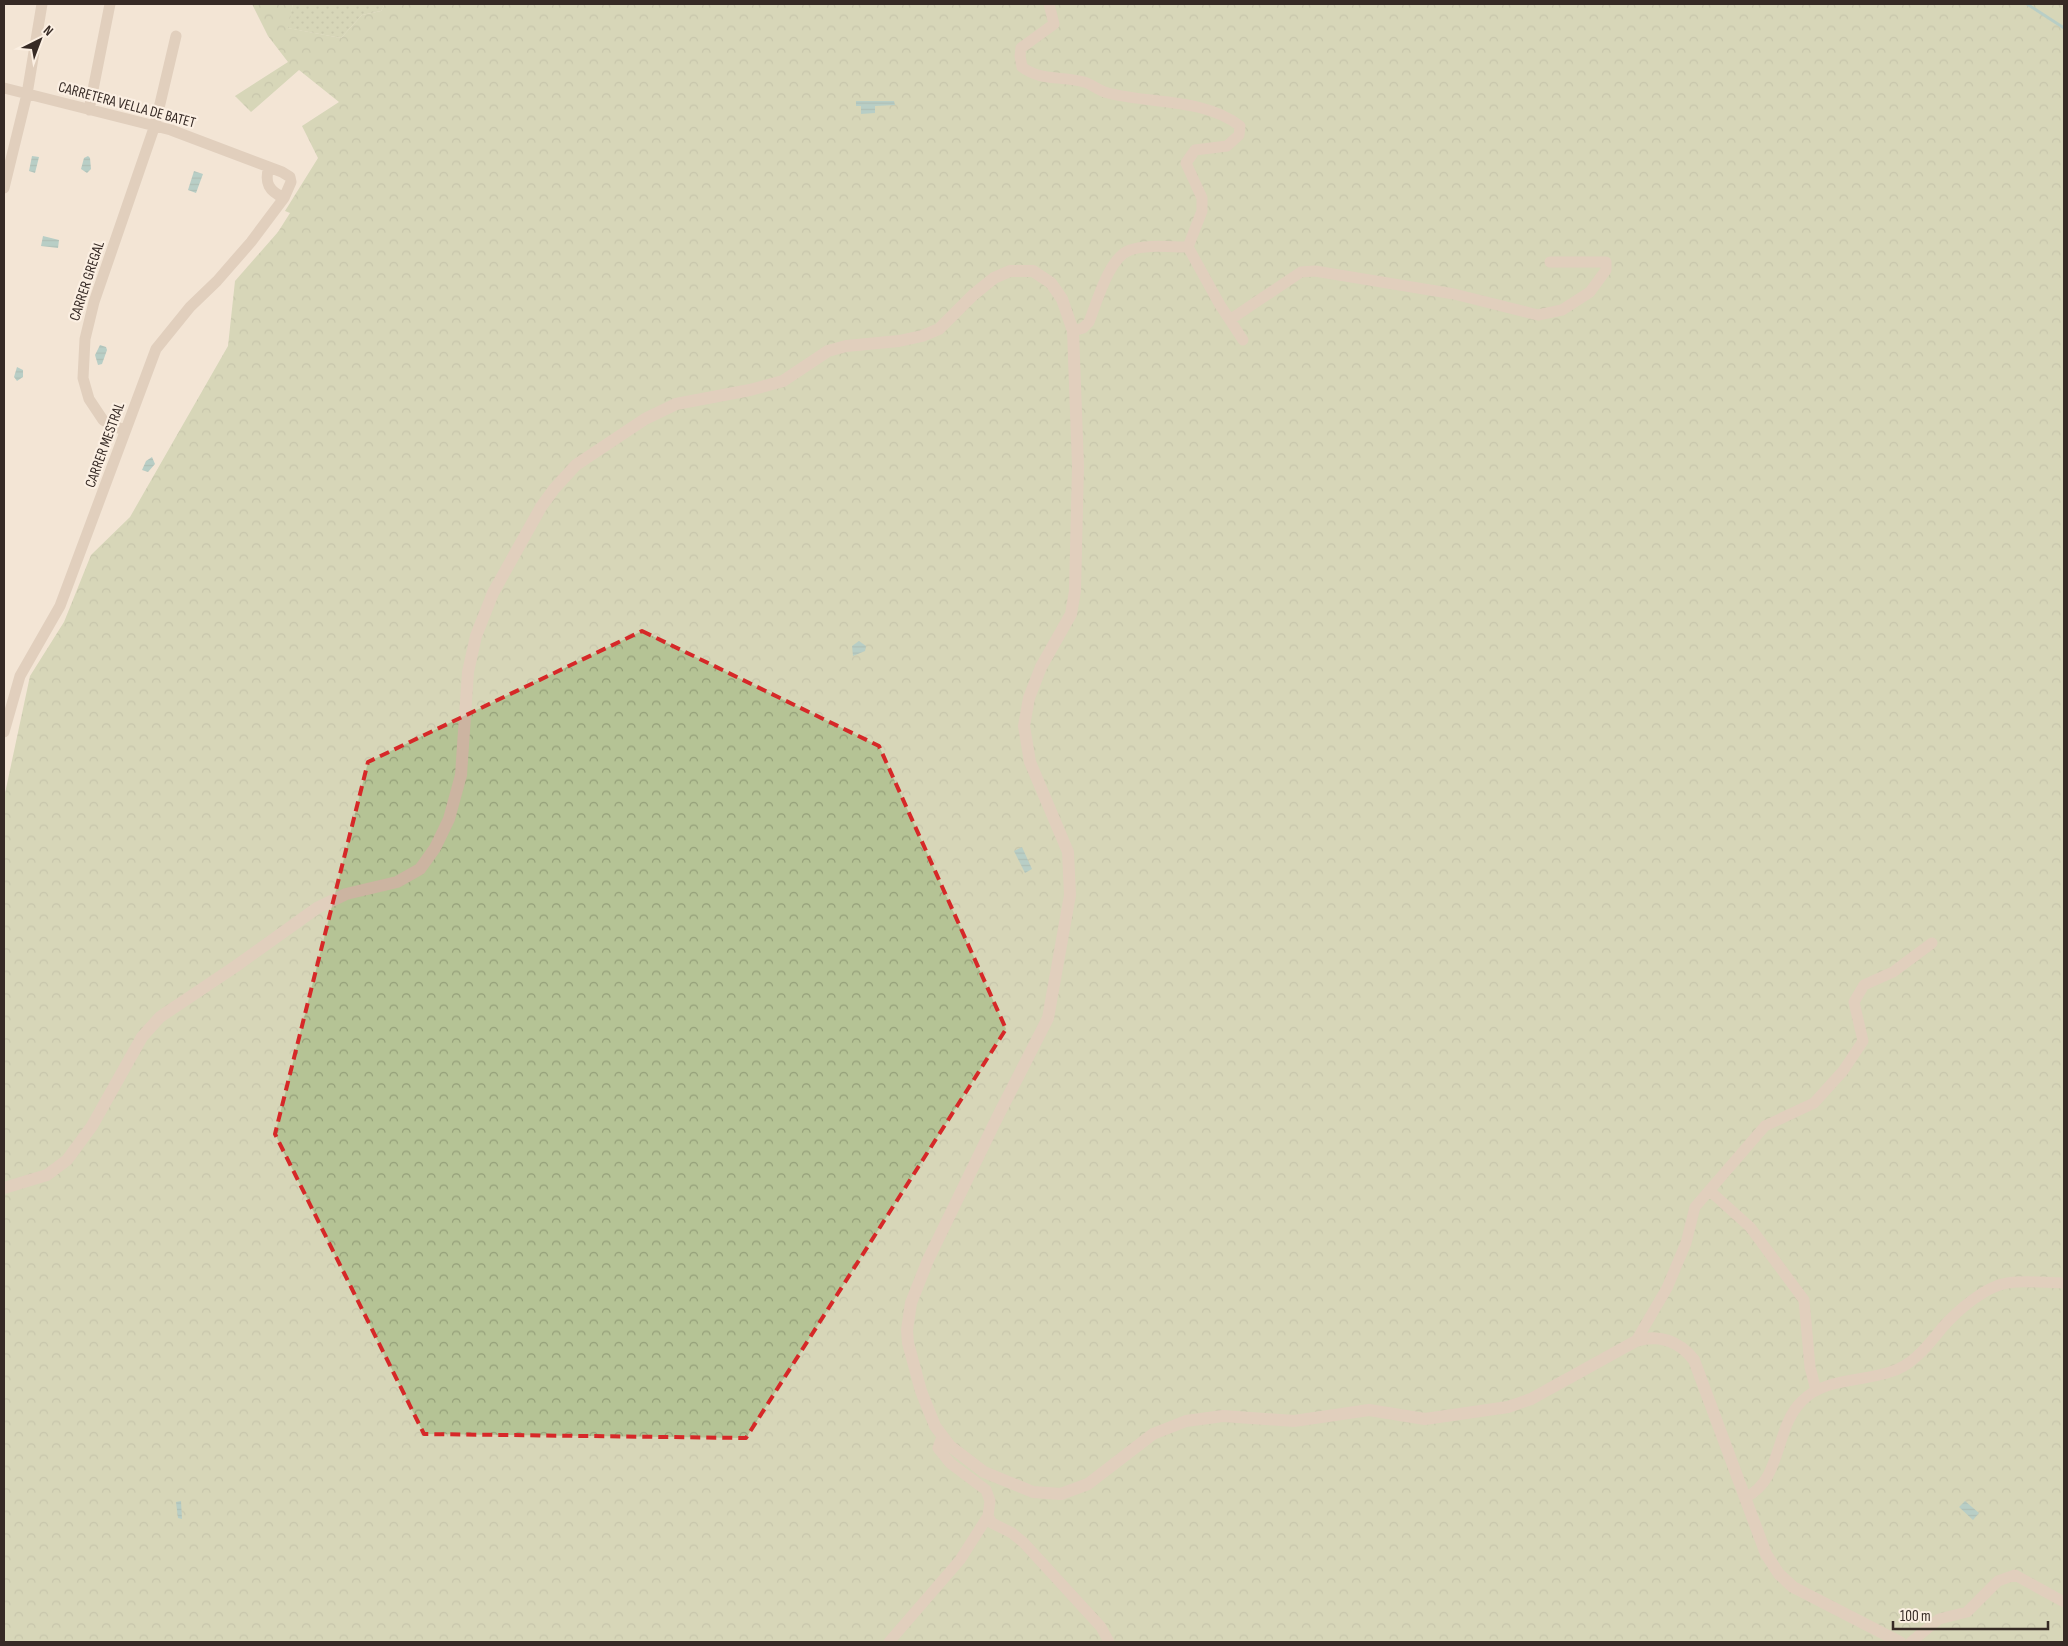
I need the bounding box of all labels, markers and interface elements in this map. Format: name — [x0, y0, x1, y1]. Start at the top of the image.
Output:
north arrow — [15, 15, 65, 65]
text: N — [40, 22, 57, 40]
street label: CARRETERA VELLA DE BATET — [56, 78, 198, 132]
street label: CARRER GREGAL — [65, 238, 109, 323]
street label: CARRER MESTRAL — [81, 399, 129, 490]
scale bar — [1893, 1598, 2048, 1630]
text: 100 m — [1900, 1607, 1931, 1626]

